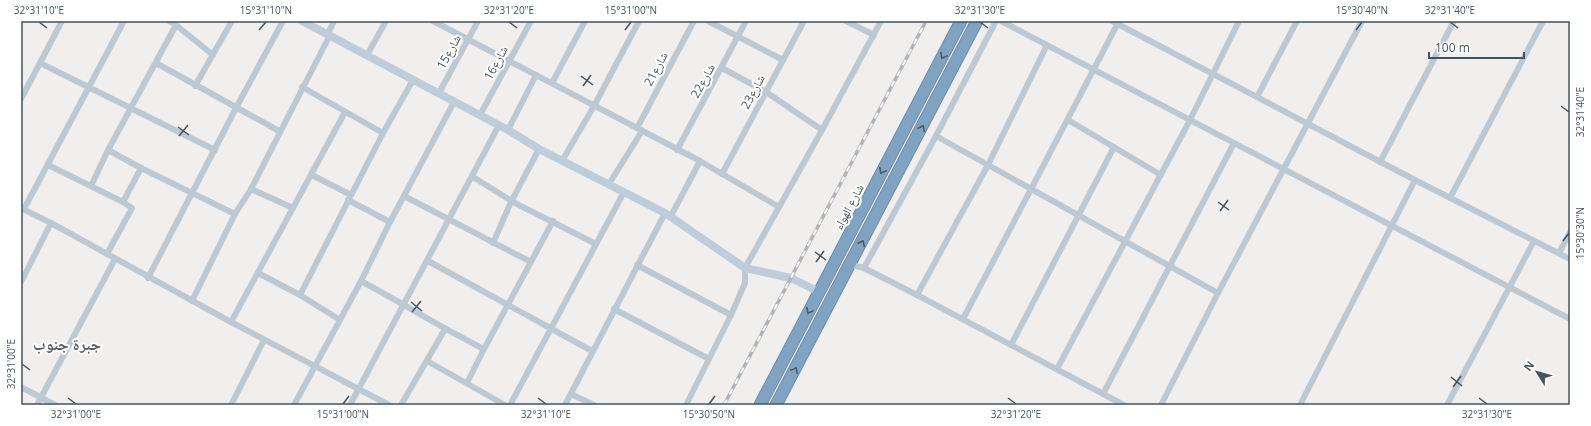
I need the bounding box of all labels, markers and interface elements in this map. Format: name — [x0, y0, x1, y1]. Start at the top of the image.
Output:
text: 32°31'10"E — [14, 3, 64, 17]
text: 15°31'10"N — [240, 3, 292, 17]
text: 32°31'20"E — [484, 3, 534, 17]
text: 15°31'00"N — [605, 3, 657, 17]
text: 32°31'30"E — [955, 3, 1005, 17]
text: 15°30'40"N — [1336, 3, 1388, 17]
text: 32°31'40"E — [1425, 3, 1475, 17]
street label: شارع15 — [432, 32, 465, 72]
scale bar — [1429, 34, 1524, 60]
text: 100 m — [1435, 39, 1470, 56]
street label: شارع16 — [479, 43, 512, 83]
street label: شارع21 — [639, 49, 672, 89]
one-way arrow — [940, 51, 947, 59]
street label: شارع22 — [686, 61, 719, 101]
street label: شارع23 — [736, 72, 769, 112]
text: 32°31'40"E — [1573, 87, 1587, 137]
one-way arrow — [917, 125, 924, 132]
one-way arrow — [880, 167, 887, 174]
street label: شارع الهواء — [829, 181, 868, 233]
text: 15°30'30"N — [1573, 207, 1587, 259]
one-way arrow — [857, 240, 865, 247]
one-way arrow — [806, 306, 814, 314]
district label: جبرة جنوب — [33, 333, 101, 355]
text: 32°31'00"E — [4, 339, 18, 389]
north arrow — [1517, 352, 1557, 392]
text: N — [1520, 358, 1537, 374]
one-way arrow — [790, 367, 797, 375]
text: 32°31'00"E — [51, 407, 101, 421]
text: 15°31'00"N — [317, 407, 369, 421]
text: 32°31'10"E — [521, 407, 571, 421]
text: 15°30'50"N — [683, 407, 735, 421]
text: 32°31'20"E — [991, 407, 1041, 421]
text: 32°31'30"E — [1462, 407, 1512, 421]

